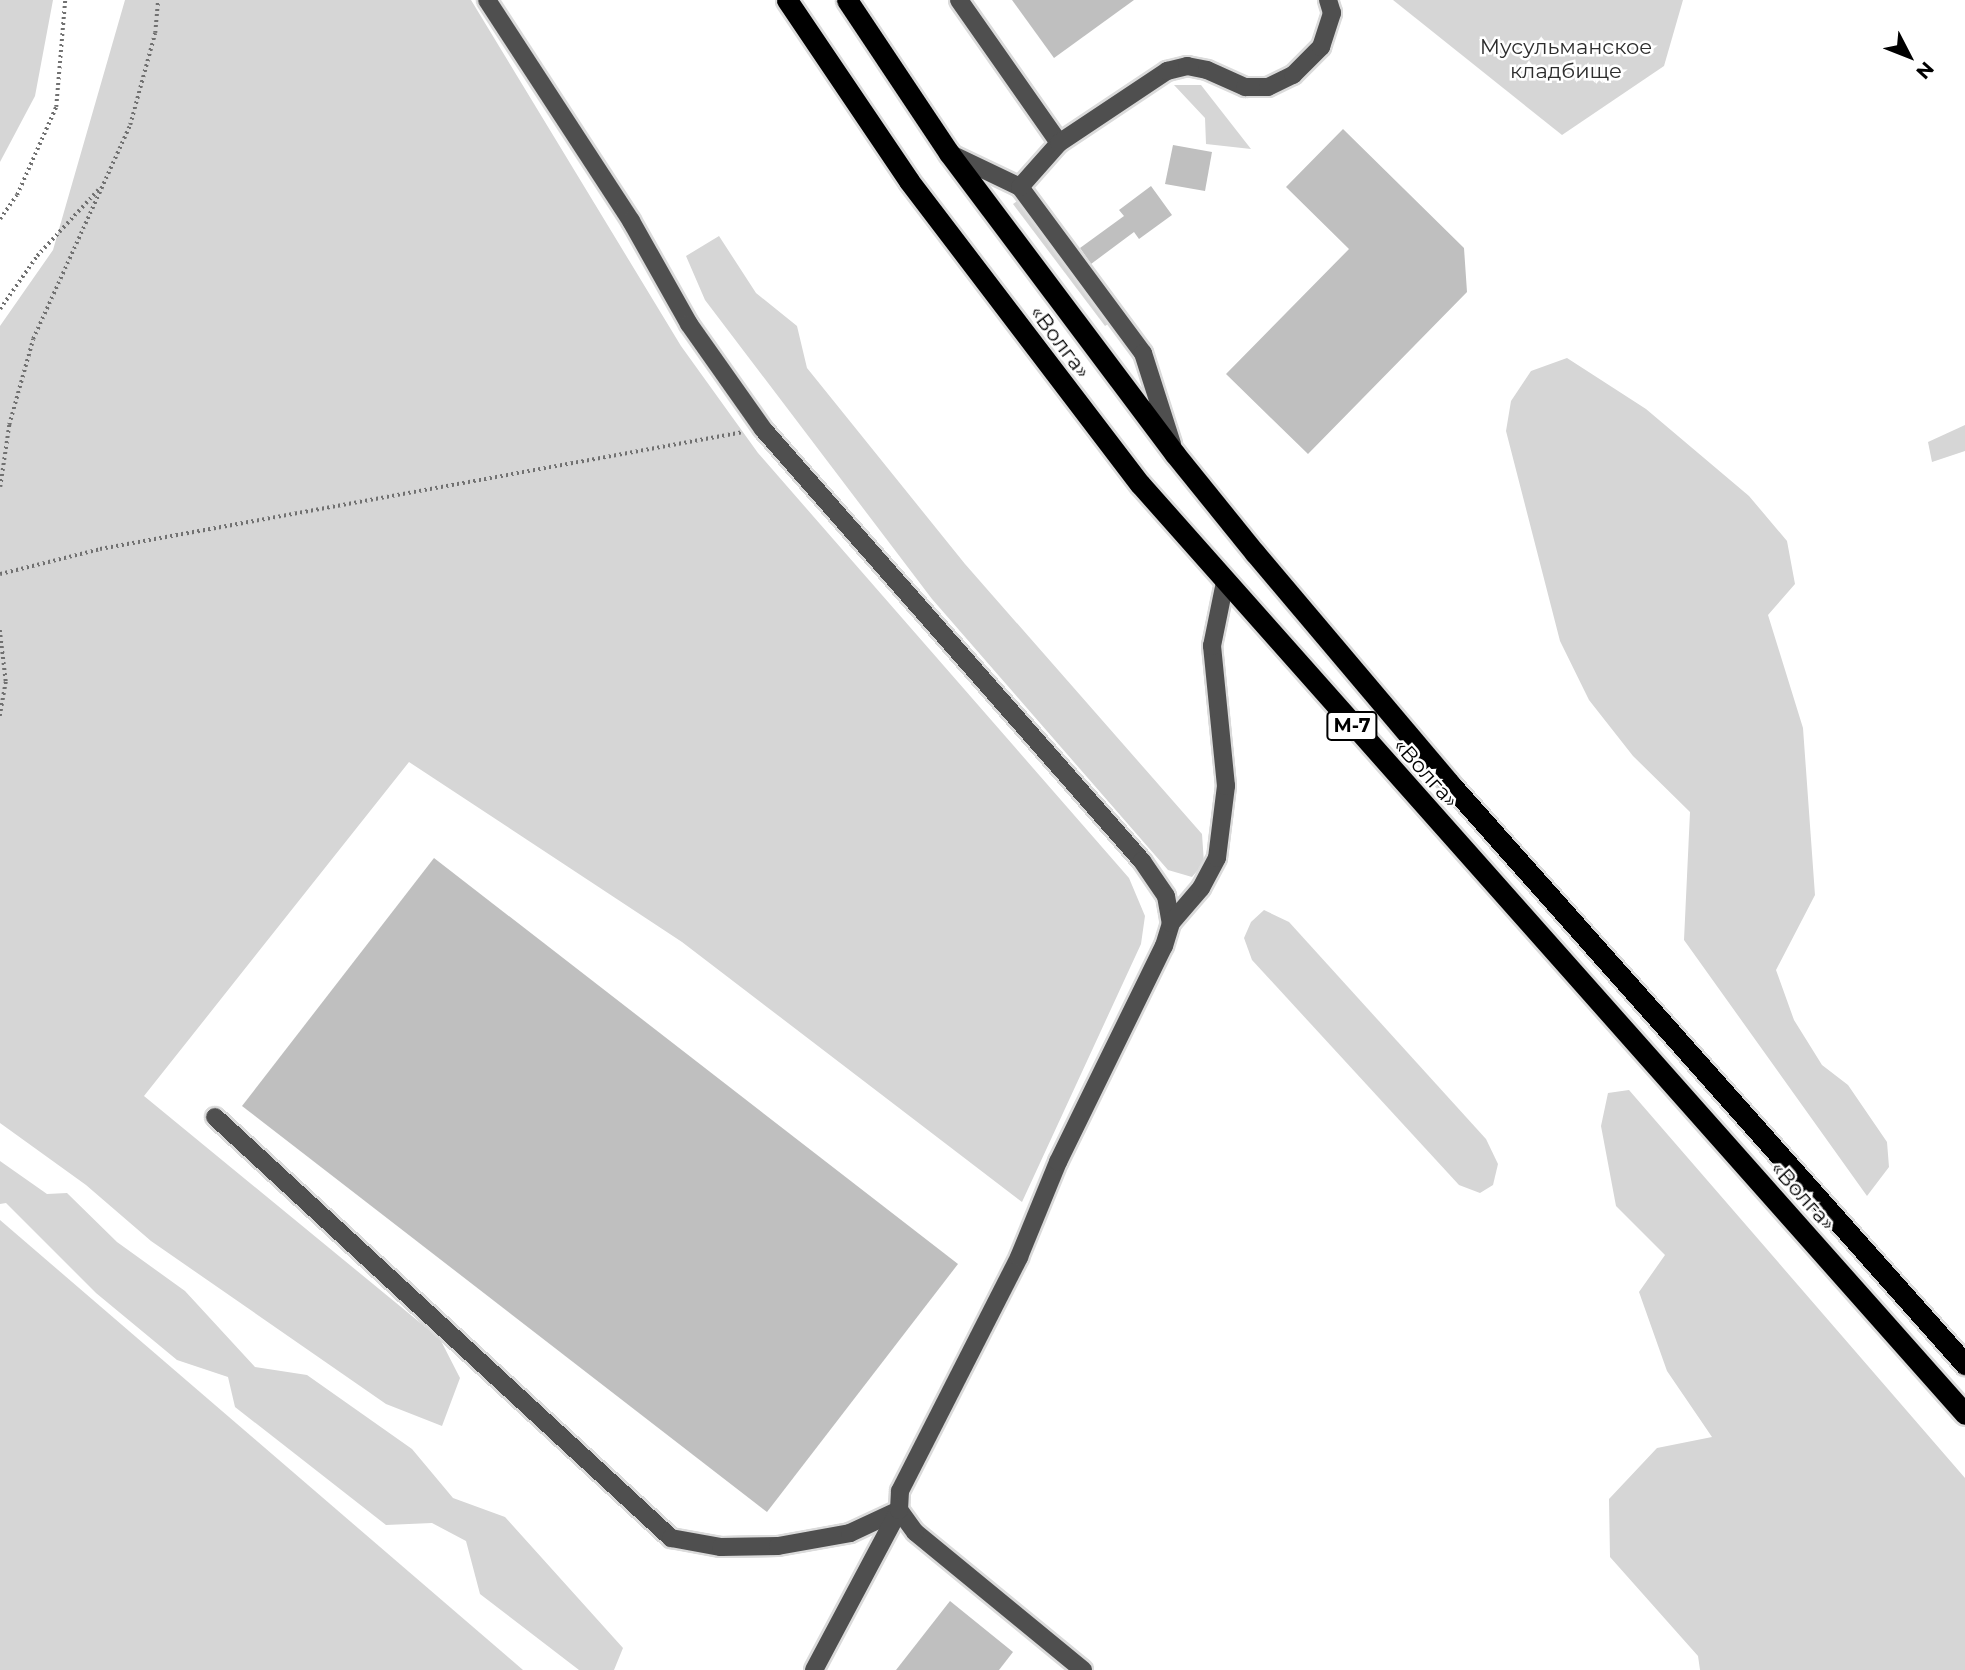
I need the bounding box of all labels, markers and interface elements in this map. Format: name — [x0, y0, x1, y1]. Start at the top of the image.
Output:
north arrow — [1874, 21, 1944, 91]
park label: Мусульманское кладбище — [1480, 34, 1652, 84]
text: N — [1911, 57, 1939, 84]
street label: «Волга» — [1024, 301, 1096, 383]
road number: М-7 — [1326, 710, 1378, 741]
street label: «Волга» — [1388, 733, 1464, 813]
street label: «Волга» — [1765, 1156, 1841, 1236]

